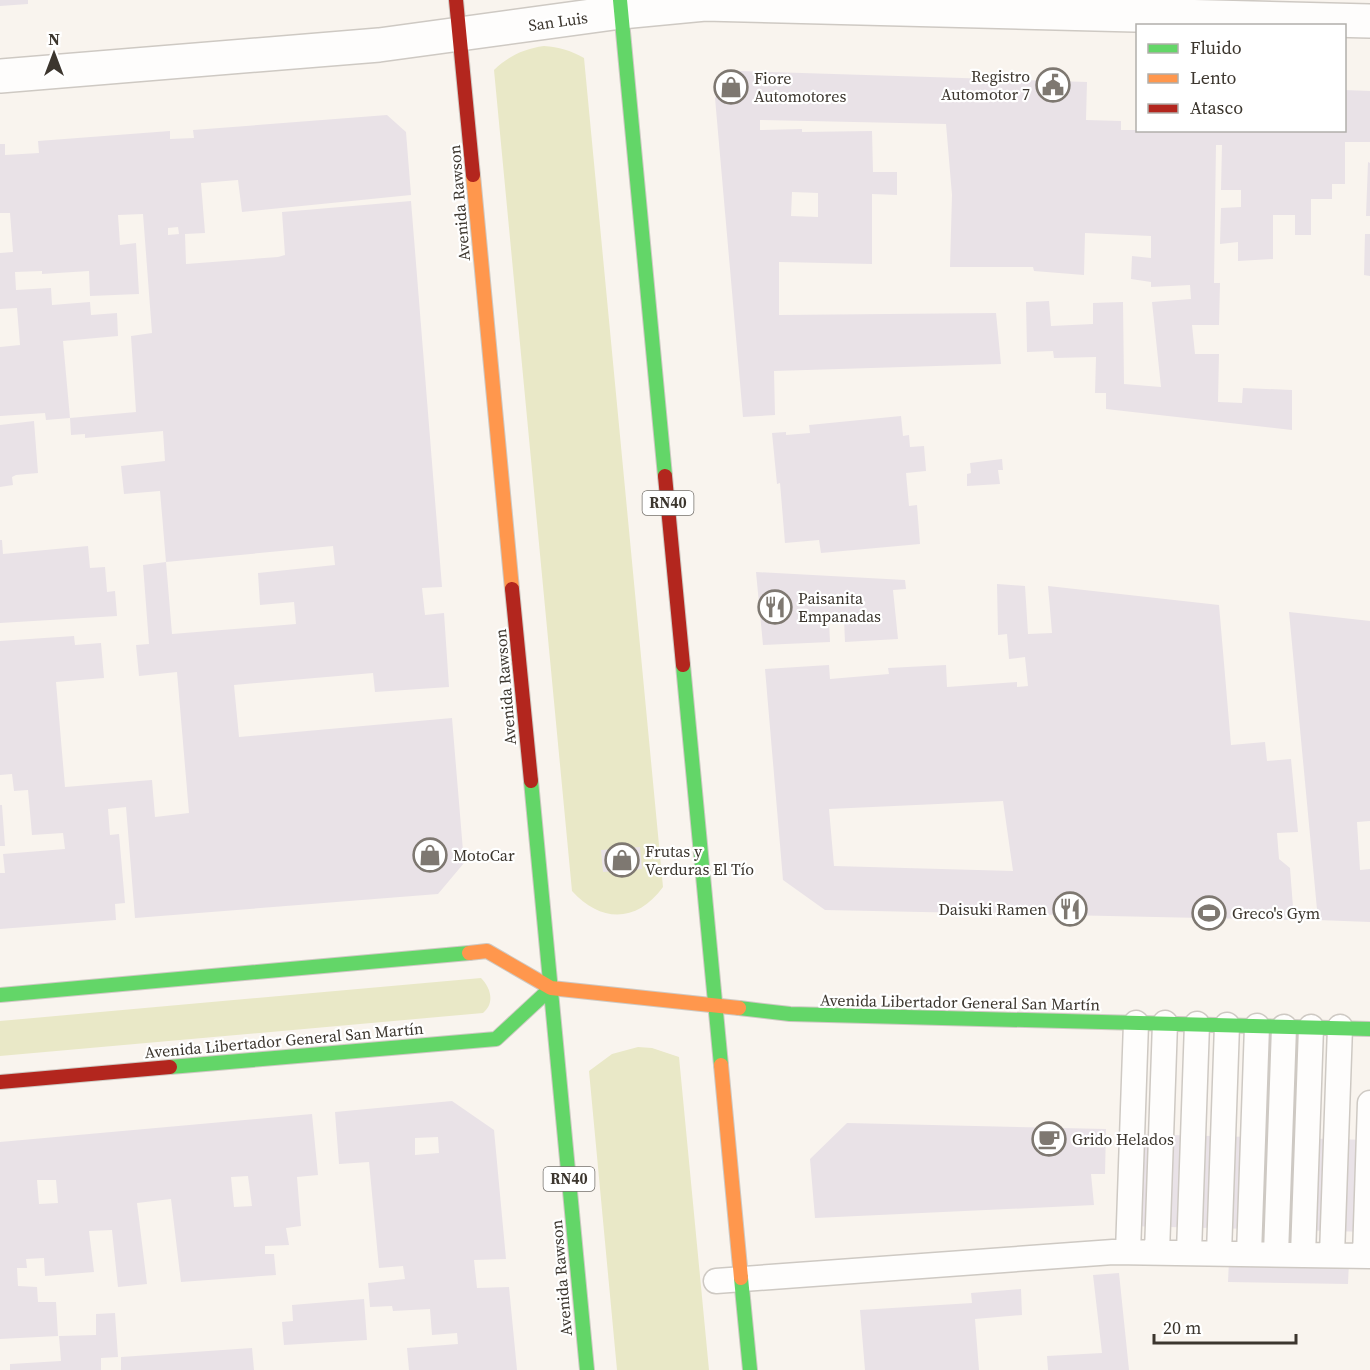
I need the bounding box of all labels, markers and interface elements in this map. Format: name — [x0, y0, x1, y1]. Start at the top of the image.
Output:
street label: San Luis — [527, 6, 589, 36]
north arrow — [24, 24, 84, 84]
legend — [1136, 24, 1346, 132]
text: N — [48, 28, 60, 50]
text: Fluido — [1190, 35, 1242, 60]
place label: Registro Automotor 7 — [941, 65, 1030, 105]
text: Lento — [1190, 65, 1237, 90]
place label: Fiore Automotores — [754, 67, 846, 107]
public building icon: Registro Automotor 7 — [1035, 67, 1071, 103]
shop icon: Fiore Automotores — [713, 69, 749, 105]
text: Atasco — [1190, 95, 1243, 120]
street label: Avenida Rawson — [443, 144, 475, 262]
road number: RN40 — [642, 491, 694, 515]
place label: Paisanita Empanadas — [798, 587, 881, 627]
restaurant icon: Paisanita Empanadas — [757, 589, 793, 625]
street label: Avenida Rawson — [489, 628, 521, 746]
shop icon: MotoCar — [412, 837, 448, 873]
place label: Frutas y Verduras El Tío — [645, 840, 754, 880]
shop icon: Frutas y Verduras El Tío — [604, 842, 640, 878]
place label: MotoCar — [453, 844, 515, 866]
restaurant icon: Daisuki Ramen — [1052, 891, 1088, 927]
sports icon: Greco's Gym — [1191, 895, 1227, 931]
place label: Daisuki Ramen — [938, 898, 1047, 920]
place label: Greco's Gym — [1232, 902, 1320, 924]
street label: Avenida Libertador General San Martín — [820, 989, 1100, 1015]
street label: Avenida Libertador General San Martín — [144, 1017, 425, 1063]
cafe icon: Grido Helados — [1031, 1121, 1067, 1157]
place label: Grido Helados — [1072, 1128, 1174, 1150]
road number: RN40 — [544, 1167, 594, 1191]
street label: Avenida Rawson — [545, 1219, 577, 1337]
scale bar — [1154, 1307, 1296, 1345]
text: 20 m — [1163, 1315, 1201, 1340]

